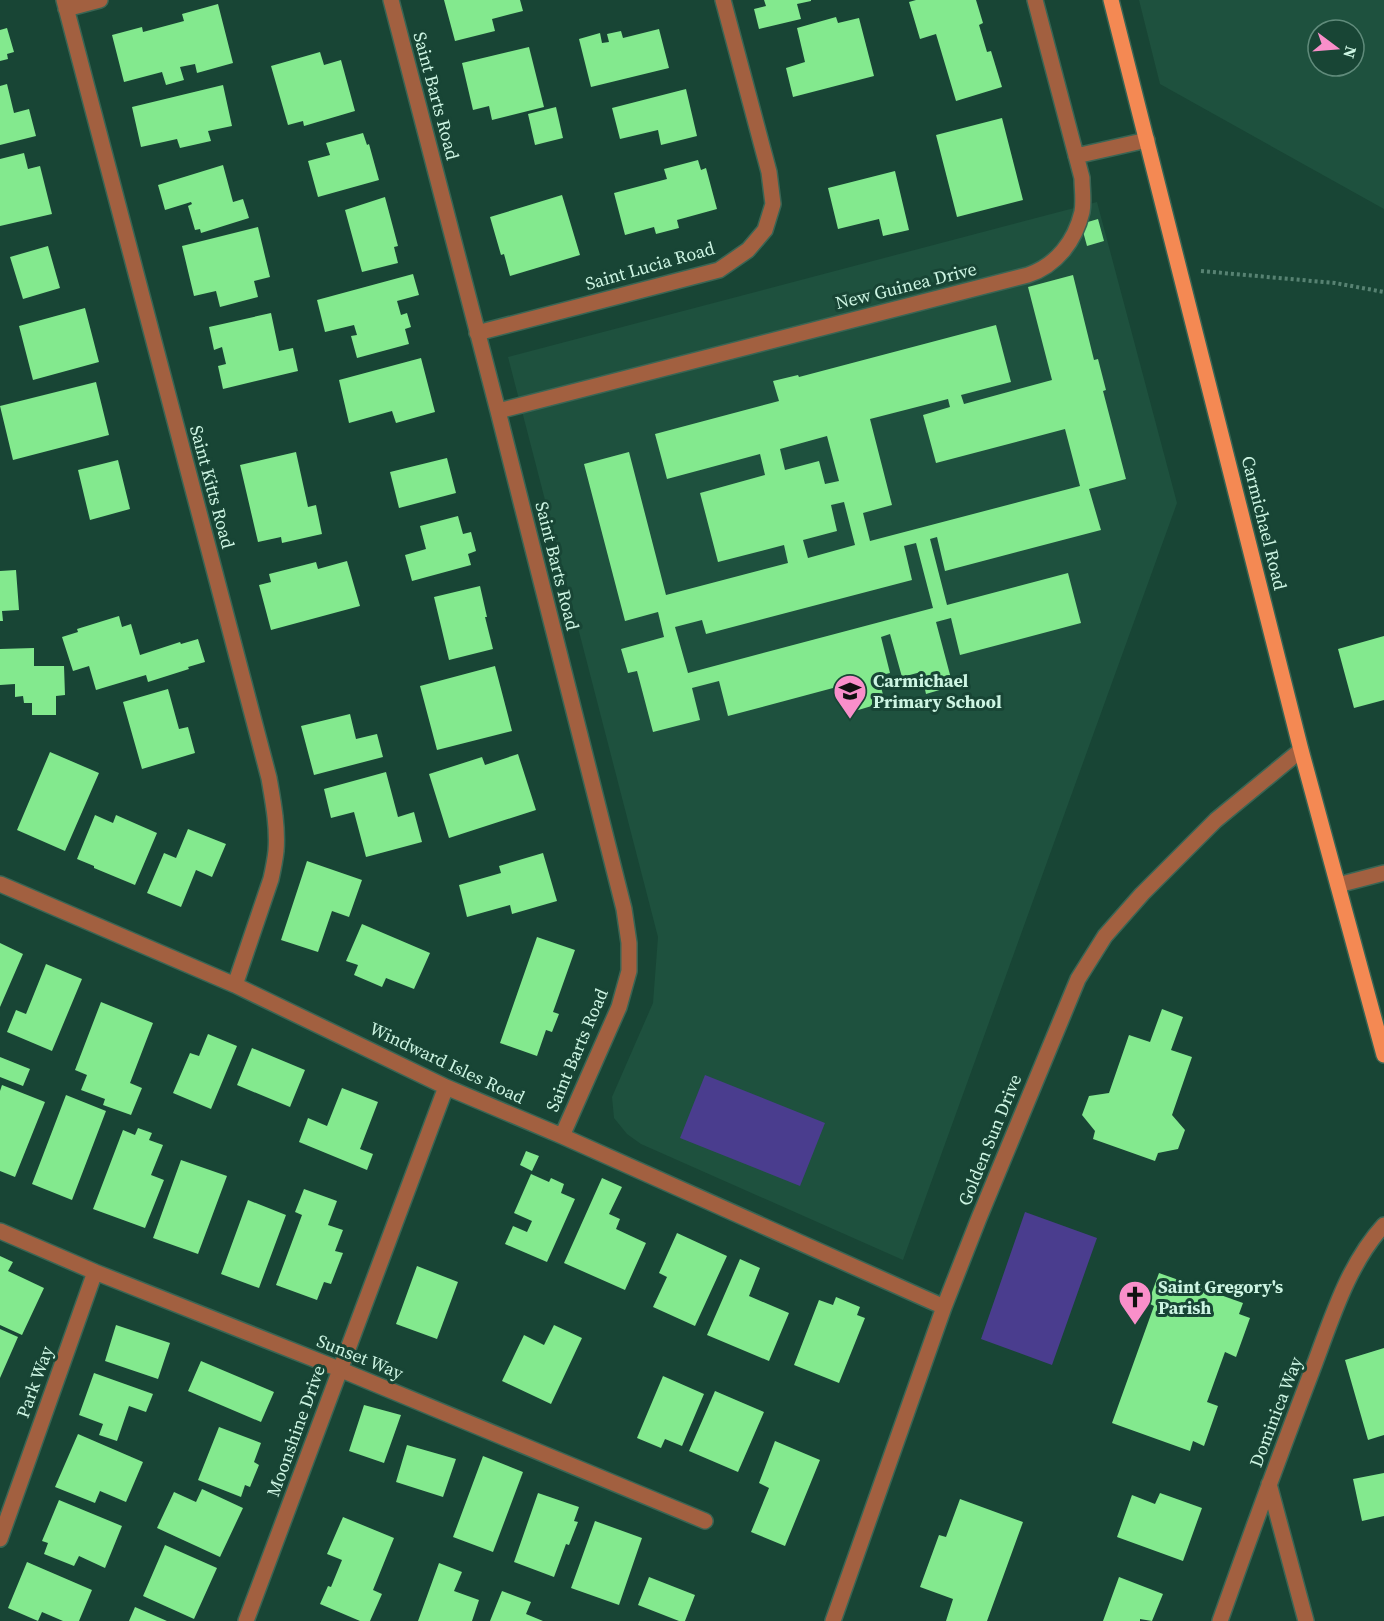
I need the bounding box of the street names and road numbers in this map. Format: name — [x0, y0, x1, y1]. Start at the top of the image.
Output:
street label: Saint Barts Road — [407, 29, 466, 163]
street label: Saint Lucia Road — [582, 235, 717, 296]
street label: New Guinea Drive — [833, 256, 979, 315]
street label: Saint Kitts Road — [184, 422, 241, 551]
street label: Carmichael Road — [1236, 453, 1293, 593]
street label: Saint Barts Road — [529, 499, 586, 633]
street label: Saint Barts Road — [539, 984, 614, 1115]
street label: Windward Isles Road — [365, 1016, 529, 1110]
street label: Golden Sun Drive — [952, 1070, 1027, 1209]
street label: Sunset Way — [313, 1328, 408, 1385]
street label: Park Way — [10, 1342, 59, 1421]
street label: Dominica Way — [1243, 1352, 1308, 1471]
street label: Moonshine Drive — [260, 1362, 331, 1500]

